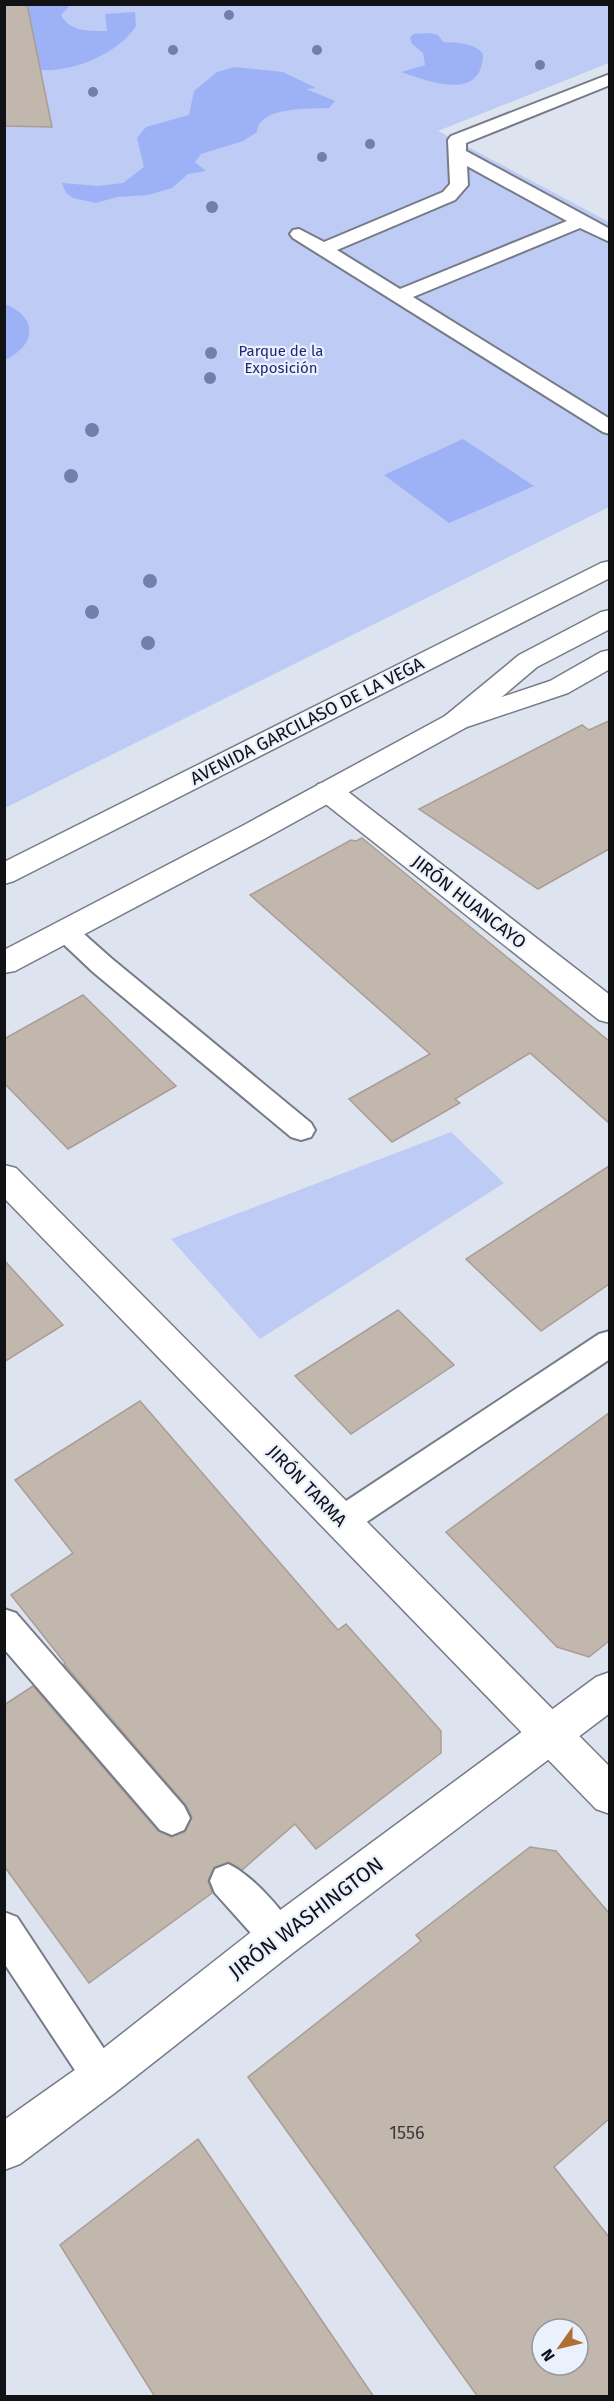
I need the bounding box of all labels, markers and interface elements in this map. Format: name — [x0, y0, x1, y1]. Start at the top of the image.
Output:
park label: Parque de la Exposición — [239, 342, 323, 377]
street label: AVENIDA GARCILASO DE LA VEGA — [187, 652, 428, 790]
street label: JIRÓN HUANCAYO — [407, 851, 531, 953]
street label: JIRÓN TARMA — [263, 1441, 352, 1532]
street label: JIRÓN WASHINGTON — [223, 1851, 389, 1985]
house number: 1556 — [389, 2122, 425, 2144]
north arrow — [530, 2317, 590, 2377]
text: N — [537, 2345, 559, 2365]

